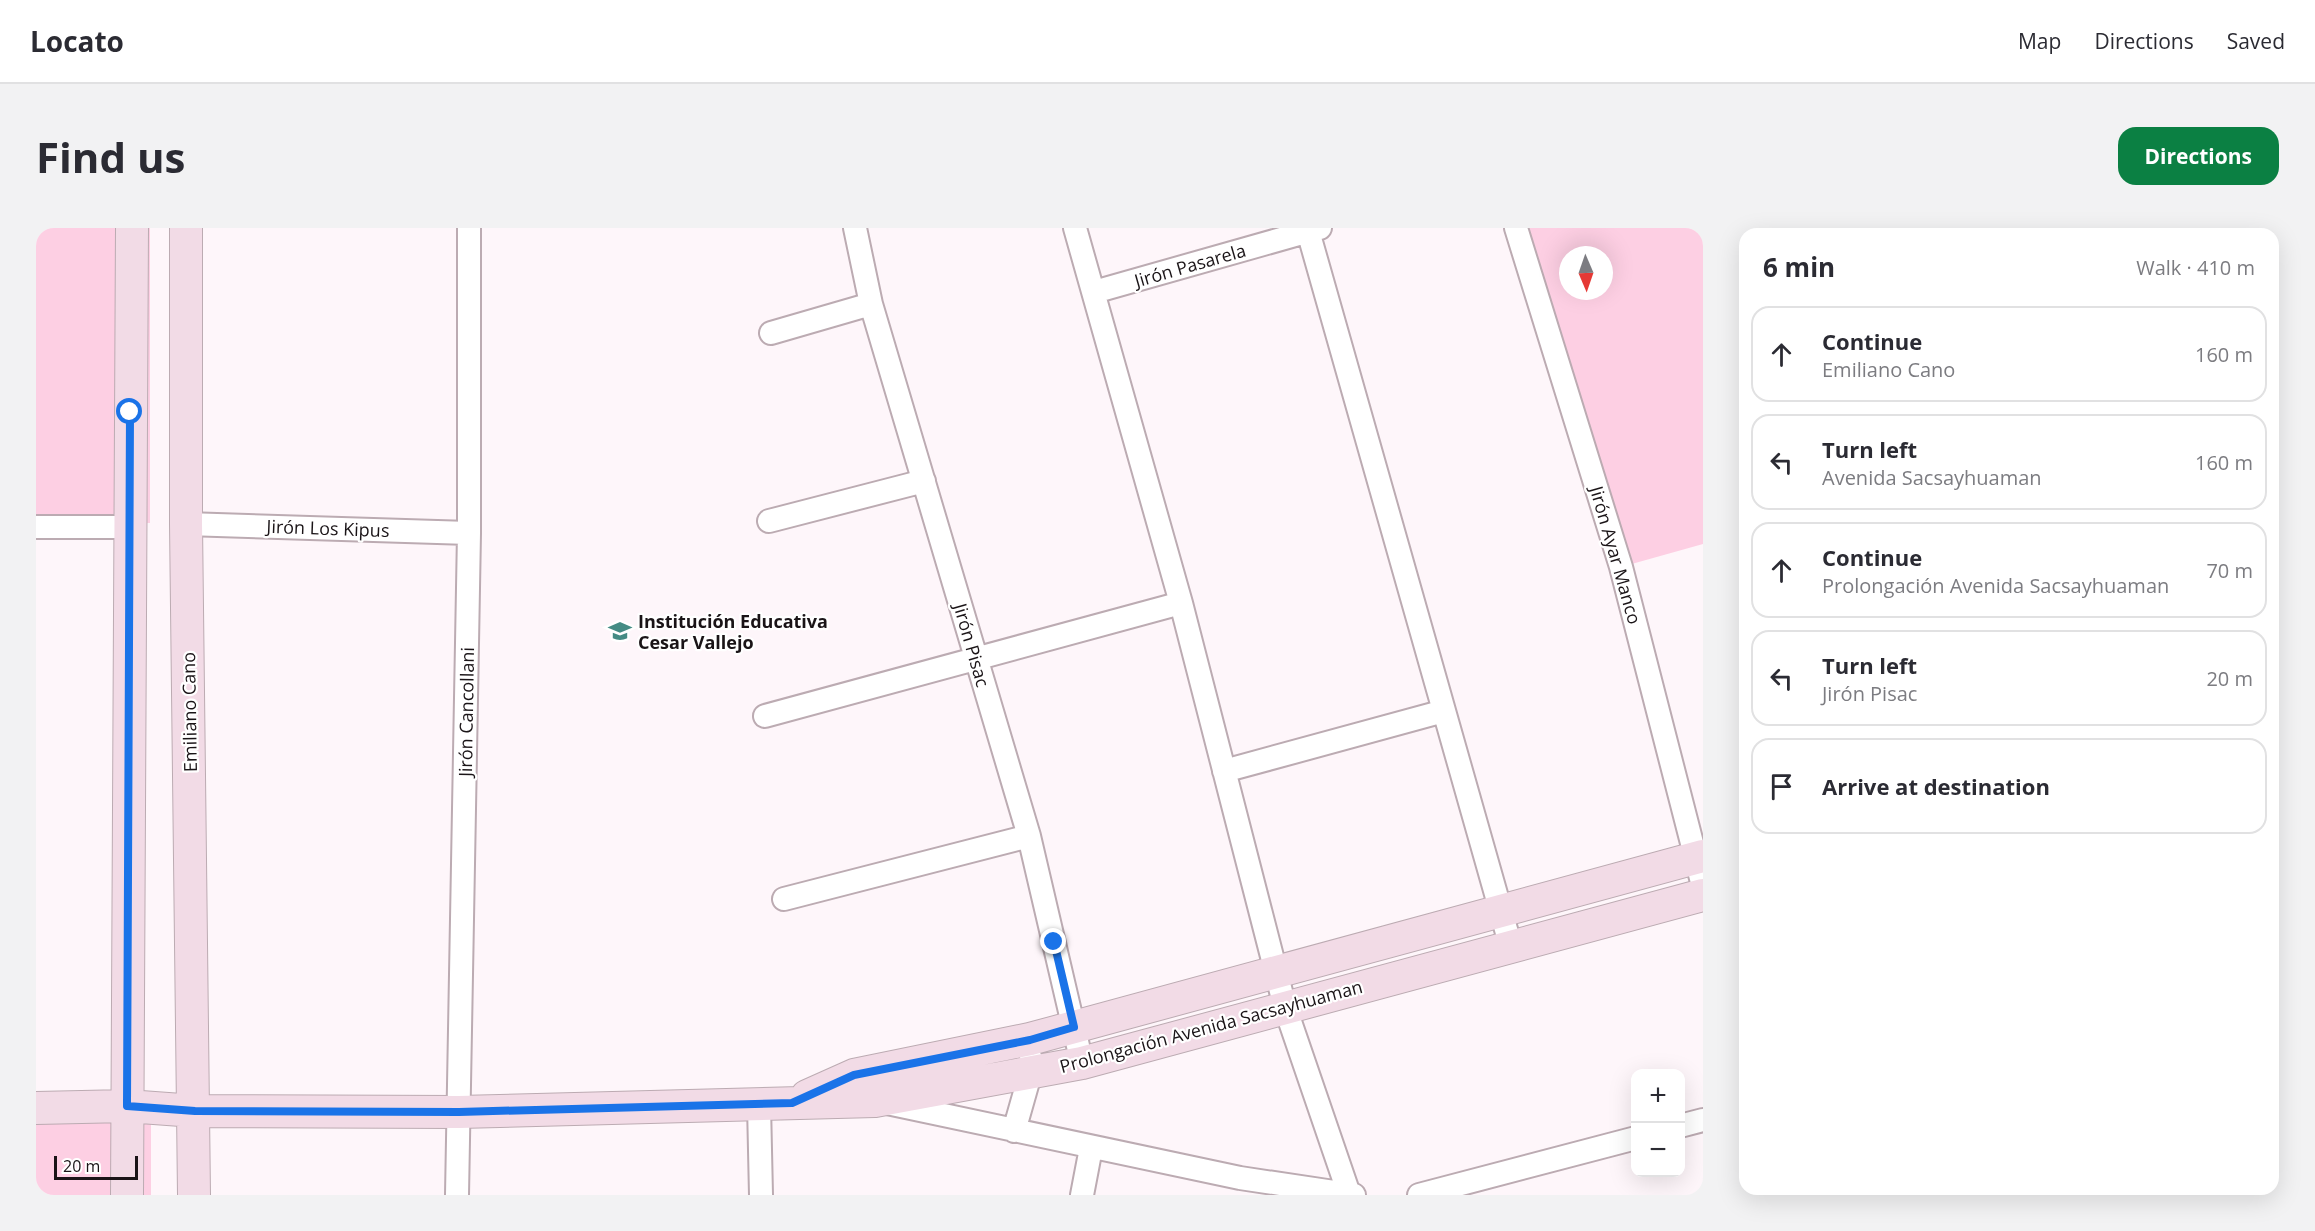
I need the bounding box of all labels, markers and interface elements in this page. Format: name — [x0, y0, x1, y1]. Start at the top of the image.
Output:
text: Locato — [30, 22, 124, 60]
text: Map — [2018, 27, 2061, 55]
text: Directions — [2094, 27, 2194, 55]
text: Saved — [2227, 27, 2285, 55]
button: Directions — [2118, 127, 2279, 185]
text: Find us — [36, 128, 185, 185]
street label: Jirón Pasarela — [1130, 238, 1248, 293]
north arrow — [1559, 246, 1613, 300]
text: 6 min — [1763, 249, 1835, 285]
text: Walk · 410 m — [2136, 254, 2255, 281]
text: Continue — [1822, 326, 1922, 356]
icon: ahead — [1765, 338, 1798, 371]
text: 160 m — [2195, 341, 2253, 368]
text: Emiliano Cano — [1822, 356, 1955, 383]
route start — [116, 398, 142, 424]
text: Turn left — [1822, 434, 1917, 464]
icon: left — [1765, 446, 1798, 479]
text: 160 m — [2195, 449, 2253, 476]
text: Avenida Sacsayhuaman — [1822, 464, 2042, 491]
street label: Jirón Ayar Manco — [1584, 481, 1647, 627]
street label: Jirón Los Kipus — [264, 514, 390, 542]
text: Continue — [1822, 542, 1922, 572]
icon: ahead — [1765, 554, 1798, 587]
text: 70 m — [2206, 557, 2253, 584]
text: Prolongación Avenida Sacsayhuaman — [1822, 572, 2169, 599]
street label: Jirón Pisac — [948, 599, 995, 690]
place label: Institución Educativa Cesar Vallejo — [638, 609, 828, 654]
school or university icon: Institución Educativa Cesar Vallejo — [607, 618, 633, 644]
street label: Jirón Cancollani — [453, 647, 479, 779]
text: Turn left — [1822, 650, 1917, 680]
street label: Emiliano Cano — [176, 652, 202, 772]
icon: left — [1765, 662, 1798, 695]
text: 20 m — [2206, 665, 2253, 692]
text: Jirón Pisac — [1822, 680, 1917, 707]
icon: arrive — [1765, 770, 1798, 803]
text: Arrive at destination — [1822, 771, 2050, 801]
route end — [1040, 928, 1066, 954]
street label: Prolongación Avenida Sacsayhuaman — [1057, 974, 1365, 1078]
map controls — [1631, 1069, 1685, 1177]
button: + — [1631, 1069, 1685, 1123]
button: − — [1631, 1123, 1685, 1177]
scale bar — [54, 1153, 138, 1180]
text: 20 m — [63, 1155, 100, 1177]

